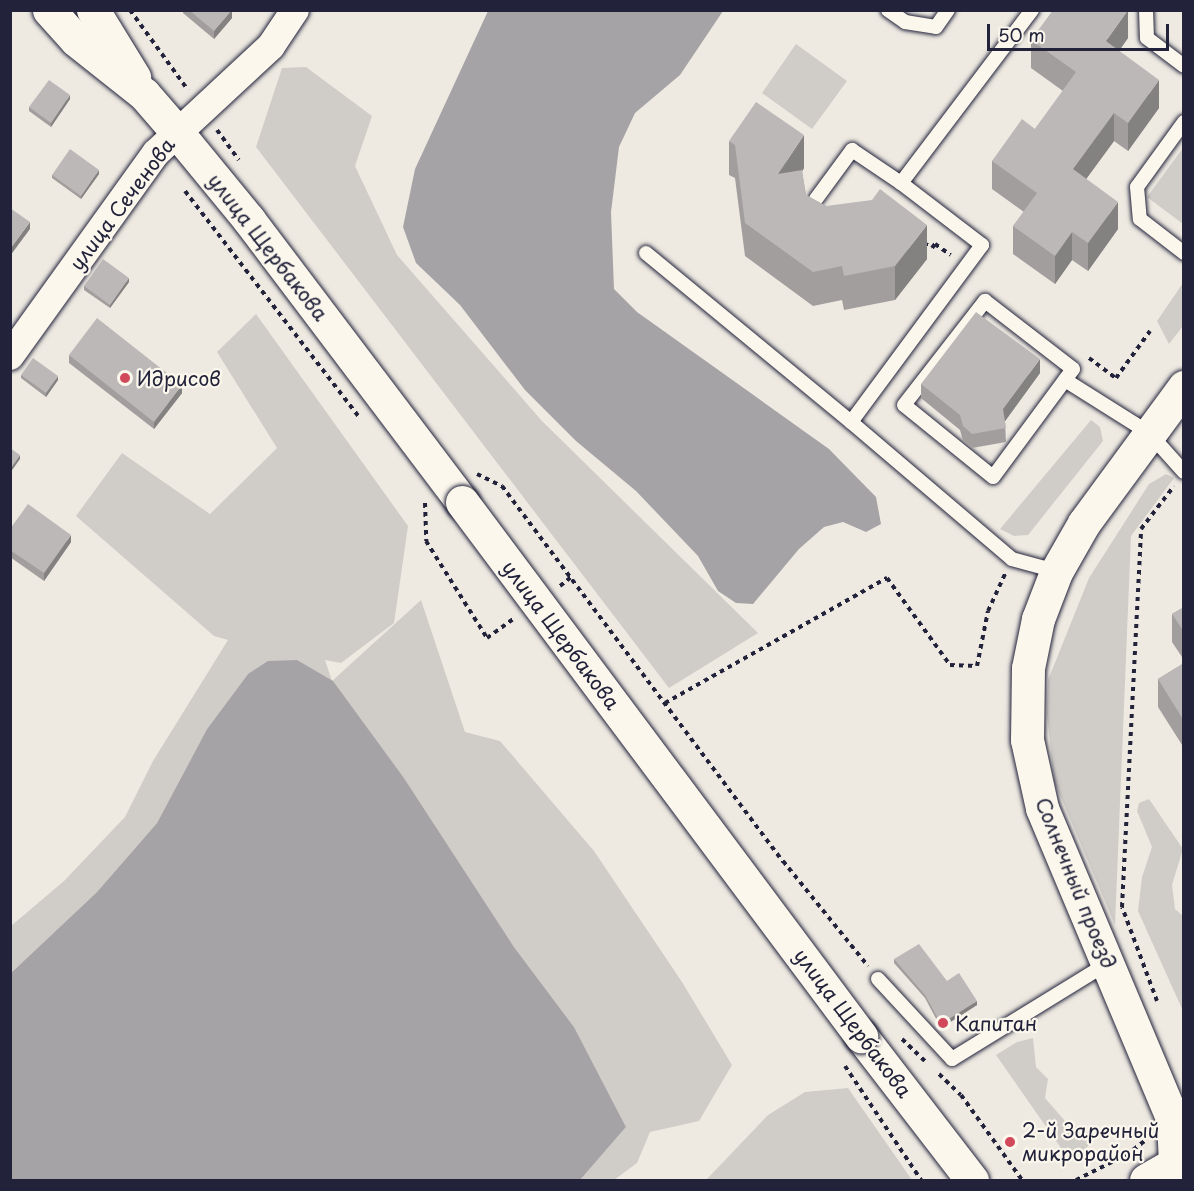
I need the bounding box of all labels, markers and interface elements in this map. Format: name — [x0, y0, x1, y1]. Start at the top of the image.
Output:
scale bar — [990, 12, 1172, 50]
text: 50 m — [998, 21, 1045, 48]
street label: улица Сеченова — [64, 133, 180, 275]
street label: улица Щербакова — [203, 168, 333, 326]
place label: Идрисов — [137, 366, 221, 390]
marker: Идрисов — [118, 371, 132, 385]
street label: улица Щербакова — [497, 555, 625, 715]
street label: Солнечный проезд — [1031, 794, 1121, 972]
street label: улица Щербакова — [789, 943, 917, 1103]
place label: Капитан — [955, 1011, 1037, 1035]
marker: Капитан — [936, 1016, 950, 1030]
place label: 2-й Заречный микрорайон — [1022, 1118, 1160, 1165]
marker: 2-й Заречный микрорайон — [1003, 1135, 1017, 1149]

